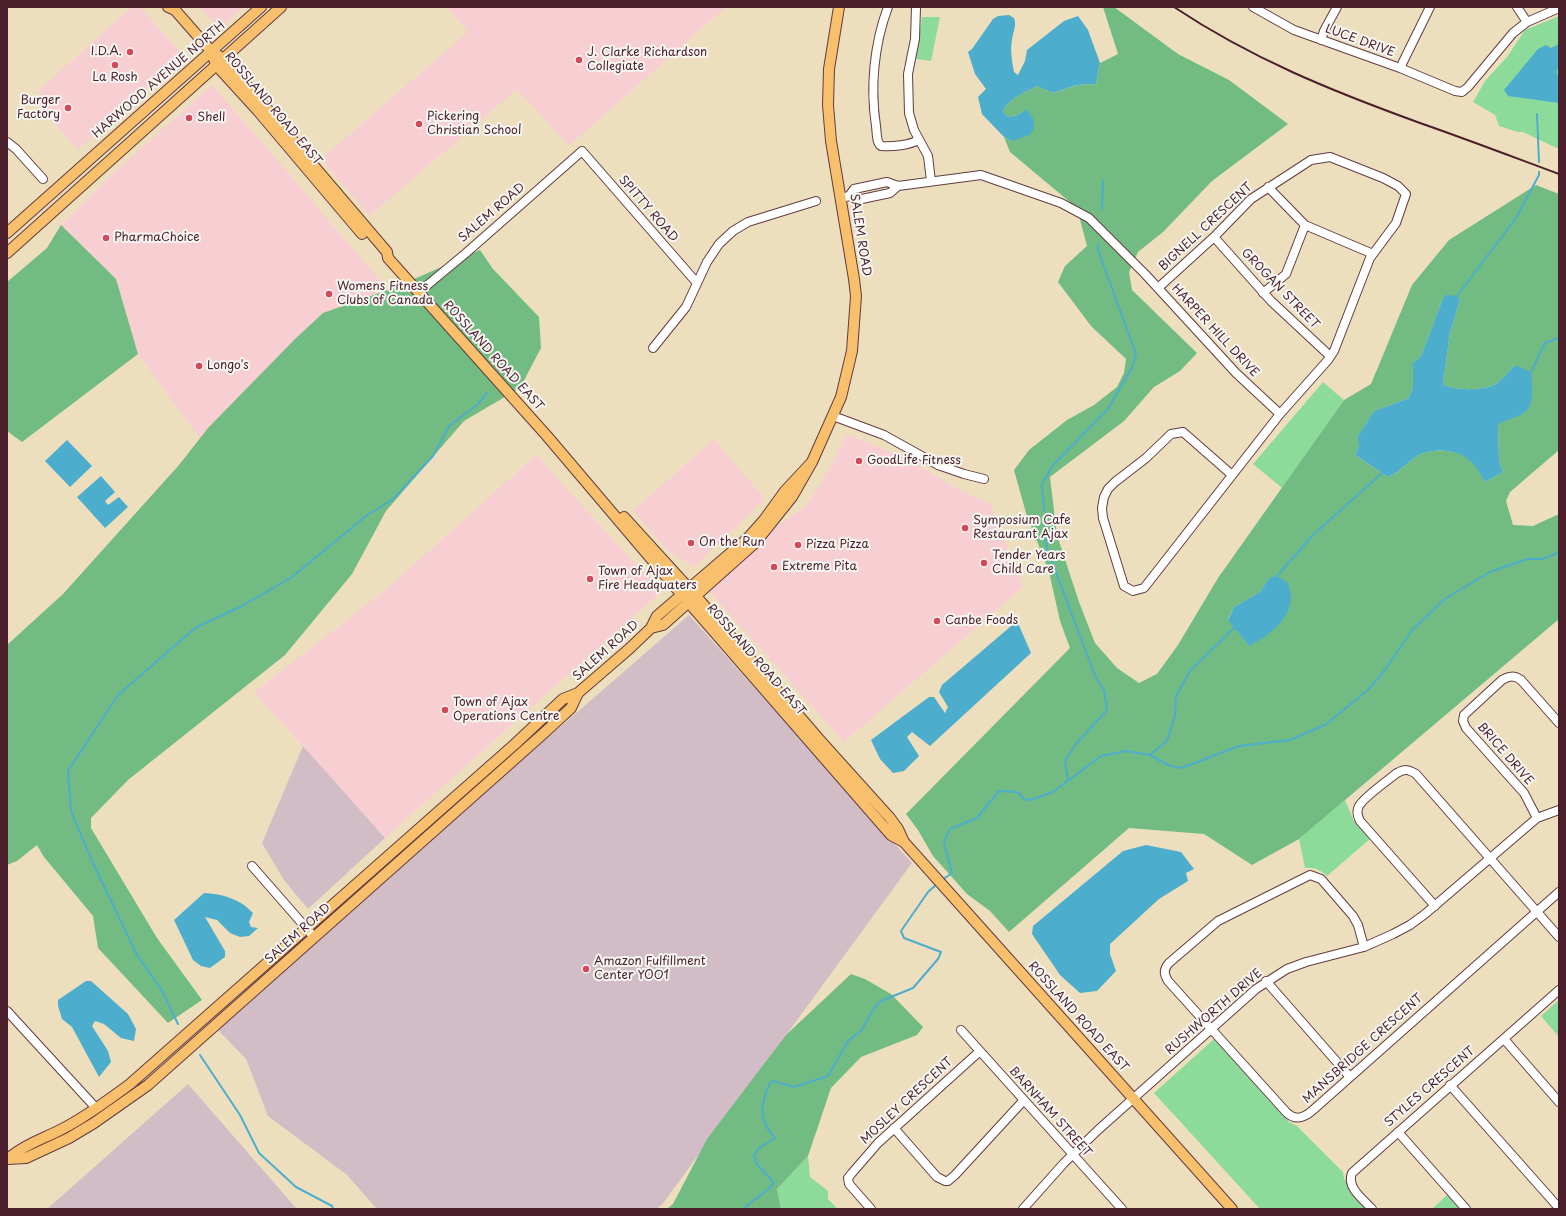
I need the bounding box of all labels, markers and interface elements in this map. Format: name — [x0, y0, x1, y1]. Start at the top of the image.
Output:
street label: HARWOOD AVENUE NORTH — [90, 19, 228, 141]
street label: LUCE DRIVE — [1323, 22, 1397, 60]
place label: I.D.A. — [91, 45, 122, 59]
place label: J. Clarke Richardson Collegiate — [587, 46, 707, 74]
marker: I.D.A. — [125, 47, 135, 57]
street label: ROSSLAND ROAD EAST — [221, 50, 325, 168]
marker: J. Clarke Richardson Collegiate — [574, 55, 584, 65]
marker: La Rosh — [110, 60, 120, 70]
place label: La Rosh — [92, 71, 138, 85]
place label: Burger Factory — [17, 94, 60, 122]
marker: Burger Factory — [63, 103, 73, 113]
place label: Pickering Christian School — [427, 110, 521, 138]
place label: Shell — [197, 111, 225, 125]
marker: Shell — [184, 113, 194, 123]
marker: Pickering Christian School — [414, 119, 424, 129]
street label: SPITTY ROAD — [615, 173, 681, 245]
street label: SALEM ROAD — [456, 180, 528, 246]
street label: BIGNELL CRESCENT — [1156, 180, 1256, 274]
street label: SALEM ROAD — [846, 193, 874, 277]
place label: PharmaChoice — [114, 231, 200, 245]
marker: PharmaChoice — [101, 233, 111, 243]
street label: GROGAN STREET — [1238, 246, 1322, 332]
place label: Womens Fitness Clubs of Canada — [337, 280, 433, 308]
street label: HARPER HILL DRIVE — [1168, 282, 1262, 380]
marker: Womens Fitness Clubs of Canada — [324, 289, 334, 299]
street label: ROSSLAND ROAD EAST — [440, 298, 546, 414]
place label: Longo's — [207, 359, 249, 373]
marker: Longo's — [194, 361, 204, 371]
place label: GoodLife Fitness — [867, 454, 961, 468]
marker: GoodLife Fitness — [854, 456, 864, 466]
place label: Symposium Cafe Restaurant Ajax — [973, 514, 1070, 542]
marker: Symposium Cafe Restaurant Ajax — [960, 523, 970, 533]
place label: On the Run — [699, 536, 765, 550]
marker: On the Run — [686, 538, 696, 548]
place label: Pizza Pizza — [806, 538, 869, 552]
marker: Pizza Pizza — [793, 540, 803, 550]
place label: Tender Years Child Care — [992, 549, 1066, 577]
marker: Tender Years Child Care — [979, 558, 989, 568]
place label: Extreme Pita — [782, 560, 857, 574]
marker: Extreme Pita — [769, 562, 779, 572]
place label: Town of Ajax Fire Headquaters — [598, 565, 697, 593]
marker: Town of Ajax Fire Headquaters — [585, 574, 595, 584]
street label: ROSSLAND ROAD EAST — [704, 601, 808, 719]
place label: Canbe Foods — [945, 614, 1018, 628]
marker: Canbe Foods — [932, 616, 942, 626]
street label: SALEM ROAD — [570, 618, 642, 684]
place label: Town of Ajax Operations Centre — [453, 696, 559, 724]
marker: Town of Ajax Operations Centre — [440, 705, 450, 715]
street label: BRICE DRIVE — [1474, 720, 1536, 788]
street label: SALEM ROAD — [262, 901, 334, 967]
place label: Amazon Fulfillment Center YOO1 — [594, 955, 706, 983]
street label: ROSSLAND ROAD EAST — [1025, 959, 1131, 1075]
marker: Amazon Fulfillment Center YOO1 — [581, 964, 591, 974]
street label: RUSHWORTH DRIVE — [1163, 966, 1265, 1058]
street label: MANSBRIDGE CRESCENT — [1300, 991, 1426, 1107]
street label: STYLES CRESCENT — [1382, 1044, 1478, 1130]
street label: MOSLEY CRESCENT — [858, 1055, 956, 1147]
street label: BARNHAM STREET — [1006, 1064, 1094, 1160]

